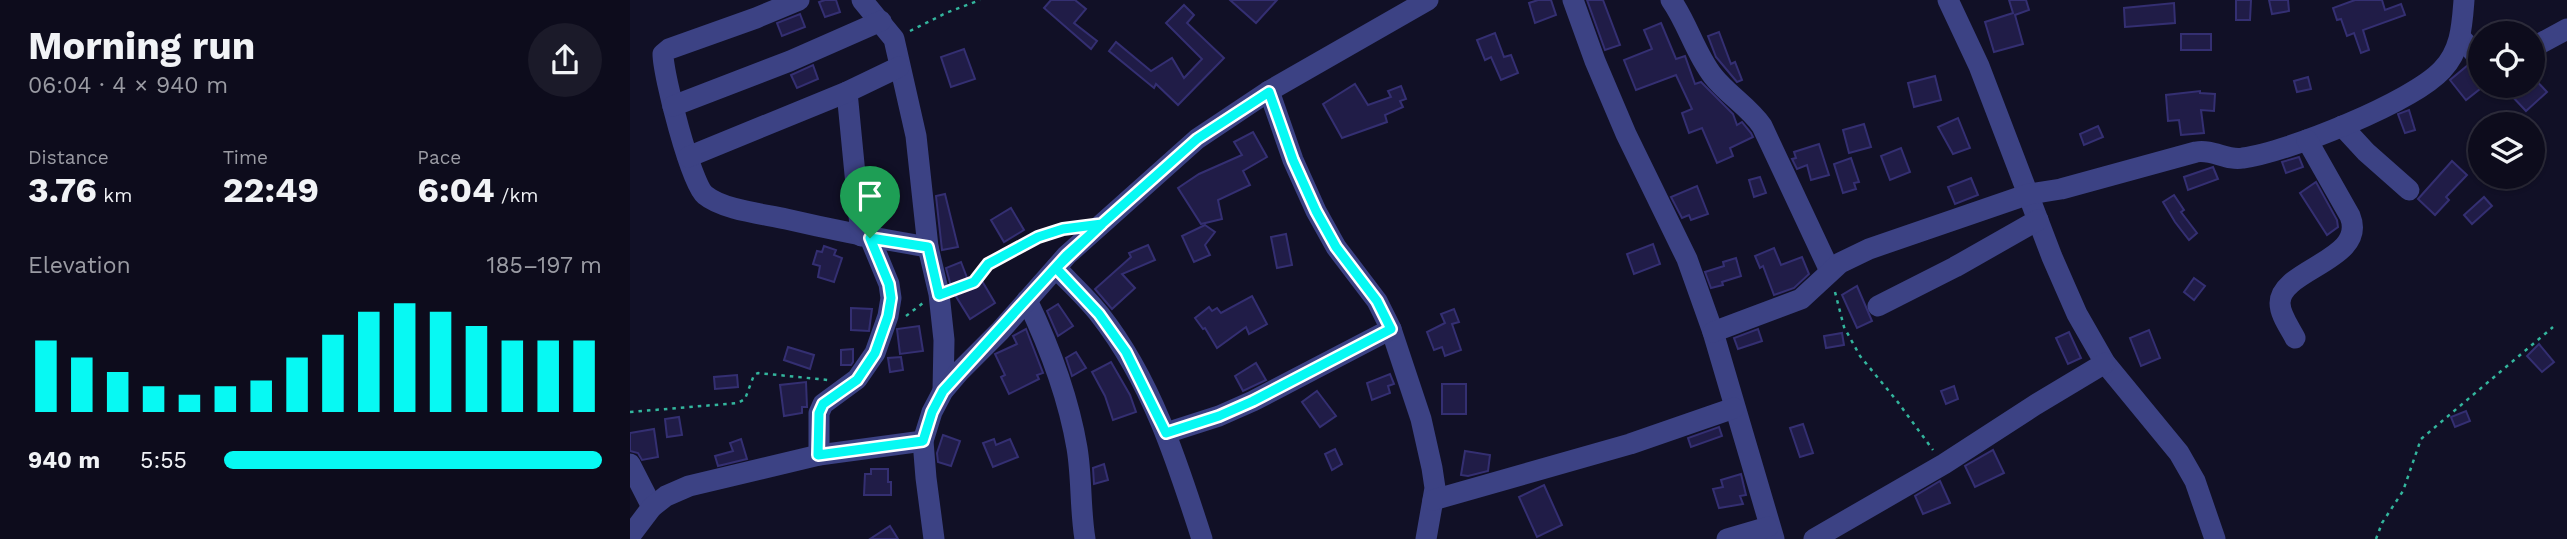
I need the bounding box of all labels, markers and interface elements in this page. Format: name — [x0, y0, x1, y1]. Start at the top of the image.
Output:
map controls — [2468, 21, 2545, 189]
button: locate — [2468, 21, 2545, 98]
button: share — [528, 23, 602, 97]
text: Morning run — [28, 24, 255, 68]
text: 06:04 · 4 × 940 m — [28, 72, 228, 99]
button: layers — [2468, 112, 2545, 189]
text: Distance — [28, 146, 109, 169]
text: Time — [223, 146, 268, 169]
text: Pace — [417, 146, 461, 169]
pin — [840, 166, 900, 238]
text: 3.76 — [28, 169, 97, 211]
text: 22:49 — [223, 169, 319, 211]
text: 6:04 — [417, 169, 495, 211]
icon: arrive — [851, 177, 889, 215]
text: km — [97, 184, 132, 207]
text: /km — [495, 184, 538, 207]
text: Elevation — [28, 252, 131, 279]
text: 185–197 m — [486, 252, 602, 279]
text: 940 m — [28, 447, 100, 474]
text: 5:55 — [140, 447, 187, 474]

